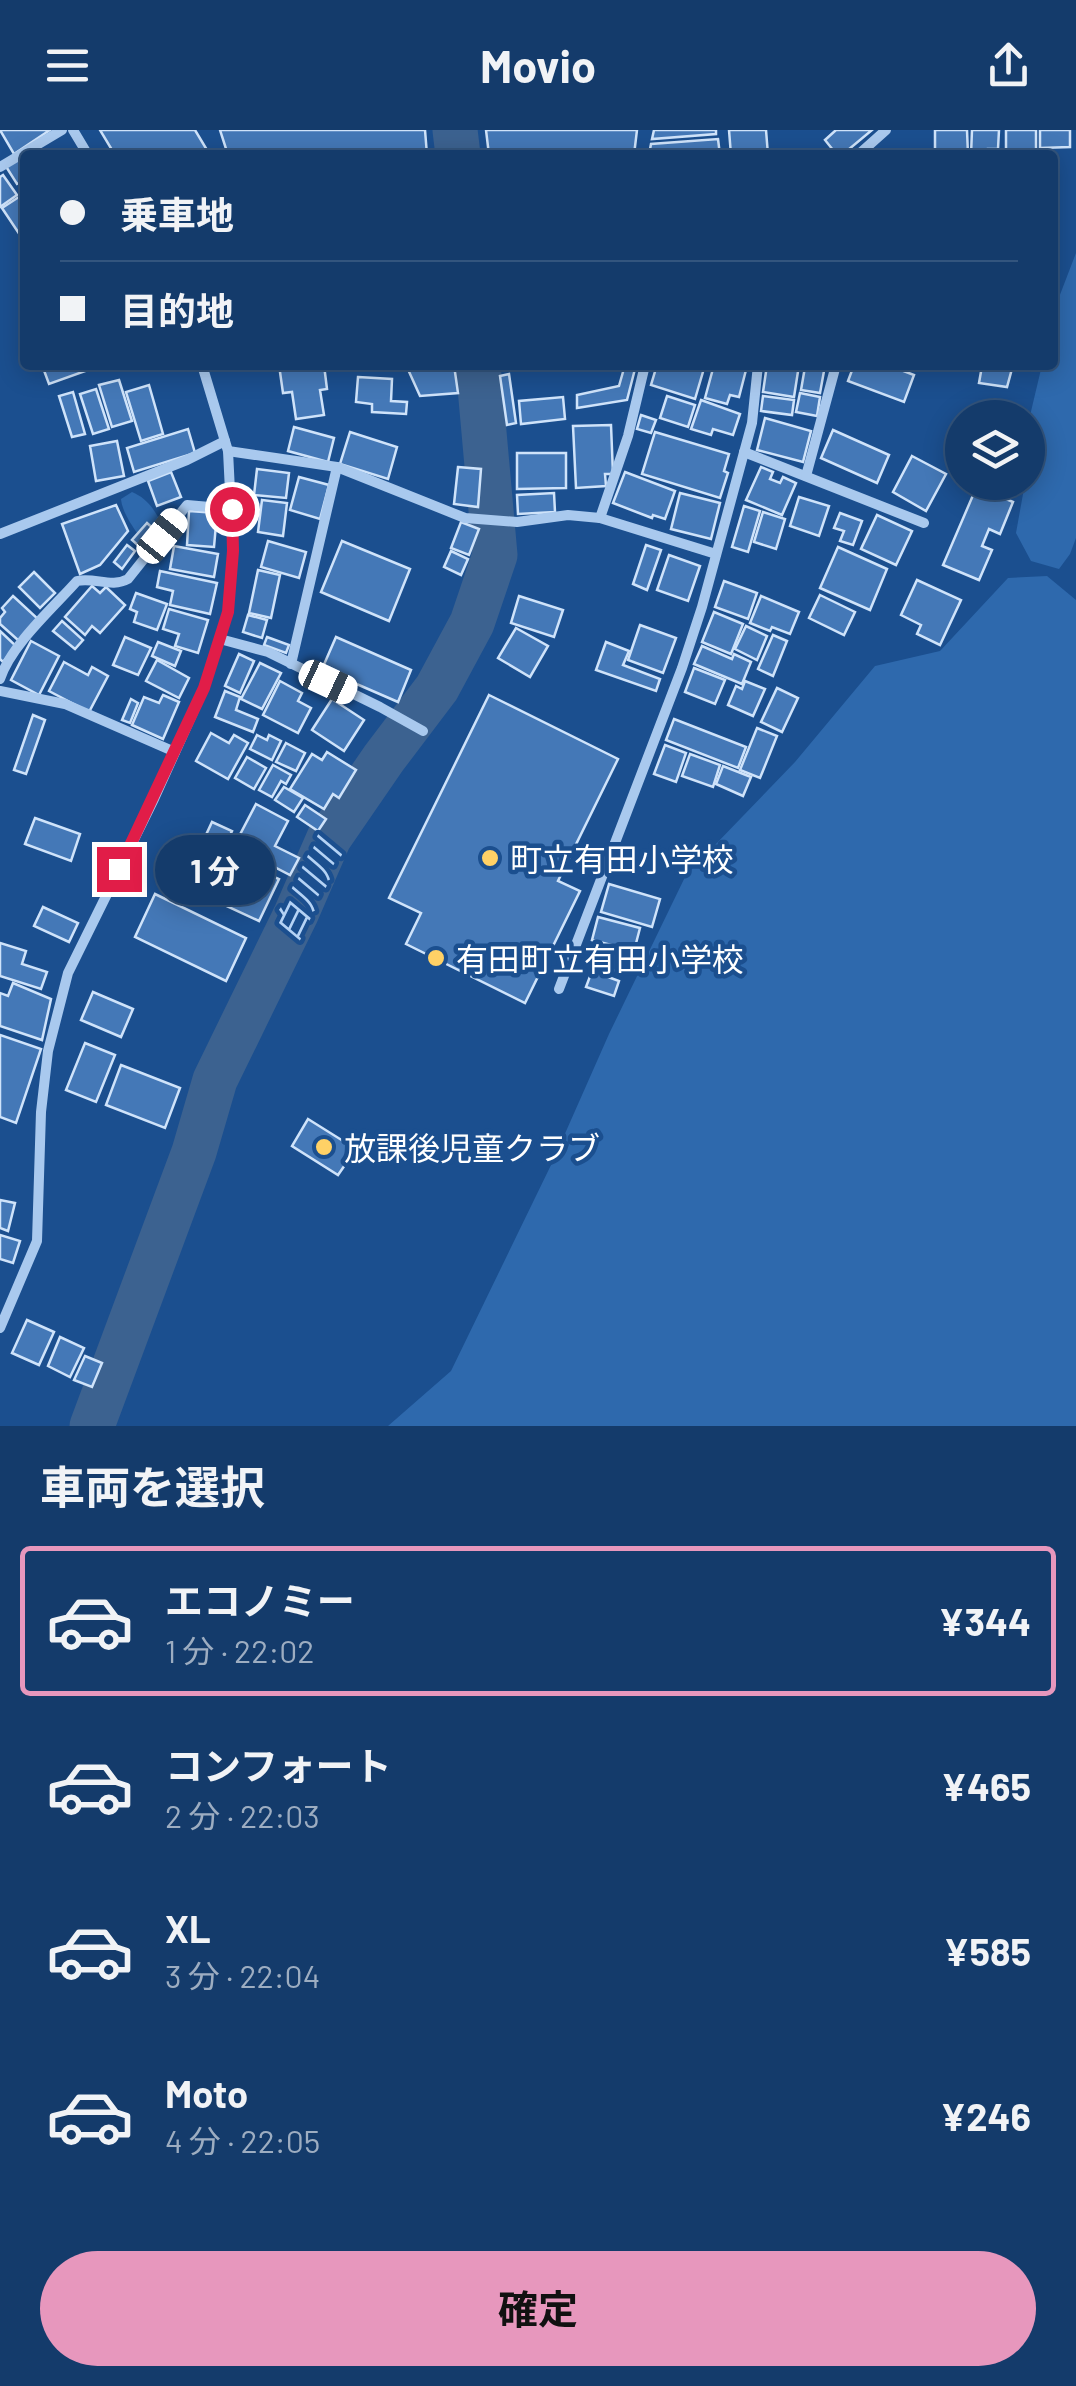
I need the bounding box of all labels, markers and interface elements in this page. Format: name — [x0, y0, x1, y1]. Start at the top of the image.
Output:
icon: menu — [40, 38, 95, 93]
text: Movio — [480, 38, 596, 92]
icon: share — [981, 38, 1036, 93]
text: 乗車地 — [120, 191, 234, 237]
text: 目的地 — [120, 287, 234, 333]
map controls — [945, 400, 1045, 500]
button: layers — [945, 400, 1045, 500]
route start — [210, 487, 255, 532]
car — [131, 503, 193, 569]
car — [294, 656, 362, 708]
water label: 白川川 — [264, 830, 350, 946]
callout: 1 分 — [154, 834, 274, 904]
place label: 町立有田小学校 — [510, 839, 734, 877]
route end — [97, 847, 142, 892]
marker: 町立有田小学校 — [479, 847, 501, 869]
text: 1 分 — [190, 851, 240, 889]
place label: 有田町立有田小学校 — [456, 939, 744, 977]
marker: 有田町立有田小学校 — [425, 947, 447, 969]
place label: 放課後児童クラブ — [344, 1128, 600, 1166]
marker: 放課後児童クラブ — [313, 1136, 335, 1158]
text: 車両を選択 — [40, 1459, 265, 1513]
icon: car — [45, 1576, 135, 1666]
text: エコノミー — [165, 1577, 355, 1623]
text: ¥344 — [938, 1598, 1031, 1644]
text: 1 分 · 22:02 — [165, 1631, 315, 1669]
icon: car — [45, 1741, 135, 1831]
text: コンフォート — [165, 1742, 392, 1788]
text: ¥465 — [941, 1763, 1031, 1809]
text: 2 分 · 22:03 — [165, 1796, 320, 1834]
text: XL — [165, 1905, 211, 1951]
icon: car — [45, 1906, 135, 1996]
text: ¥585 — [943, 1928, 1031, 1974]
text: 3 分 · 22:04 — [165, 1956, 320, 1994]
text: Moto — [165, 2070, 248, 2116]
icon: car — [45, 2071, 135, 2161]
text: ¥246 — [940, 2093, 1031, 2139]
text: 4 分 · 22:05 — [165, 2121, 320, 2159]
button: 確定 — [40, 2251, 1036, 2366]

